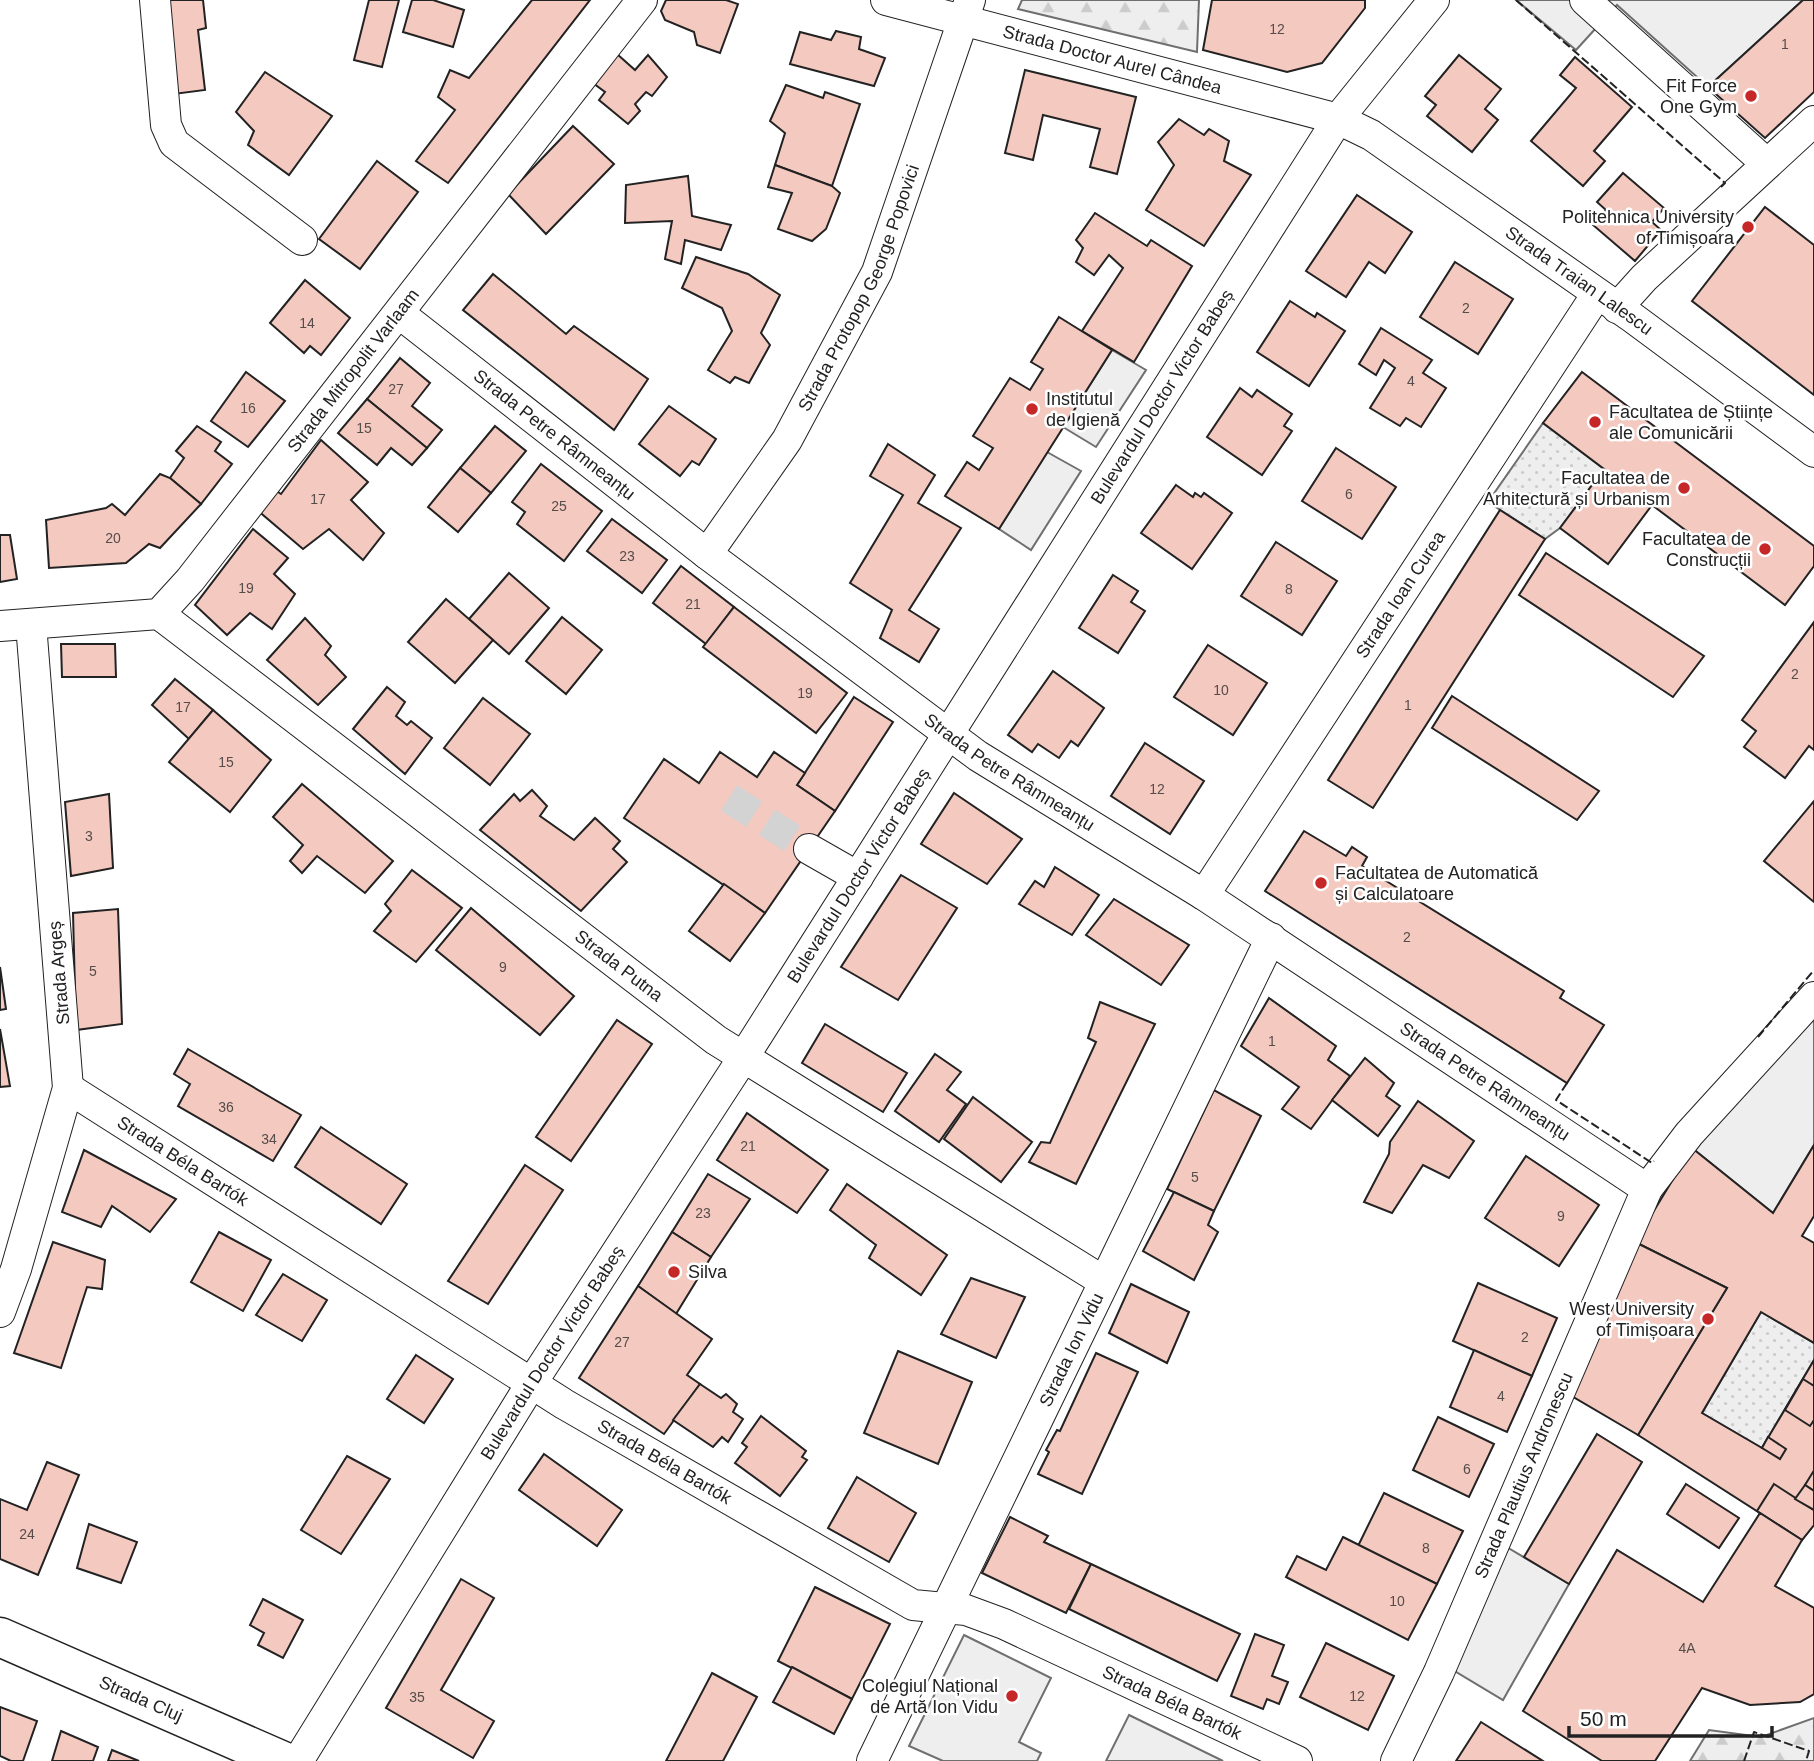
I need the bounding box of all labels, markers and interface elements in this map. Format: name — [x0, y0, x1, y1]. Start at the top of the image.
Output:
street label: Strada Doctor Aurel Cândea — [1001, 21, 1225, 98]
house number: 12 — [1269, 21, 1285, 37]
house number: 1 — [1781, 36, 1789, 52]
place label: Fit Force One Gym — [1660, 76, 1737, 117]
marker: Fit Force One Gym — [1743, 88, 1759, 104]
street label: Strada Protopop George Popovici — [794, 162, 923, 415]
place label: Politehnica University of Timișoara — [1562, 207, 1735, 248]
marker: Politehnica University of Timișoara — [1740, 219, 1756, 235]
street label: Strada Traian Lalescu — [1502, 222, 1657, 339]
street label: Strada Mitropolit Varlaam — [283, 285, 423, 456]
street label: Bulevardul Doctor Victor Babeș — [1087, 286, 1237, 508]
house number: 2 — [1462, 300, 1470, 316]
house number: 14 — [299, 315, 315, 331]
street label: Strada Petre Râmneanțu — [470, 365, 639, 504]
house number: 4 — [1407, 373, 1415, 389]
house number: 27 — [388, 381, 404, 397]
place label: Institutul de Igienă — [1046, 389, 1121, 430]
house number: 16 — [240, 400, 256, 416]
marker: Institutul de Igienă — [1024, 401, 1040, 417]
place label: Facultatea de Științe ale Comunicării — [1609, 402, 1773, 443]
marker: Facultatea de Științe ale Comunicării — [1587, 414, 1603, 430]
house number: 15 — [356, 420, 372, 436]
place label: Facultatea de Arhitectură și Urbanism — [1483, 468, 1670, 509]
marker: Facultatea de Arhitectură și Urbanism — [1676, 480, 1692, 496]
house number: 6 — [1345, 486, 1353, 502]
house number: 17 — [310, 491, 326, 507]
house number: 25 — [551, 498, 567, 514]
street label: Strada Ioan Curea — [1352, 527, 1450, 662]
place label: Facultatea de Construcții — [1642, 529, 1751, 570]
house number: 20 — [105, 530, 121, 546]
marker: Facultatea de Construcții — [1757, 541, 1773, 557]
house number: 23 — [619, 548, 635, 564]
house number: 19 — [238, 580, 254, 596]
house number: 8 — [1285, 581, 1293, 597]
house number: 21 — [685, 596, 701, 612]
house number: 2 — [1791, 666, 1799, 682]
house number: 10 — [1213, 682, 1229, 698]
house number: 19 — [797, 685, 813, 701]
house number: 1 — [1404, 697, 1412, 713]
house number: 17 — [175, 699, 191, 715]
street label: Strada Petre Râmneanțu — [920, 710, 1098, 835]
house number: 15 — [218, 754, 234, 770]
street label: Bulevardul Doctor Victor Babeș — [783, 765, 934, 987]
house number: 12 — [1149, 781, 1165, 797]
house number: 3 — [85, 828, 93, 844]
place label: Facultatea de Automatică și Calculatoare — [1335, 863, 1539, 904]
marker: Facultatea de Automatică și Calculatoare — [1313, 875, 1329, 891]
street label: Strada Argeș — [45, 920, 73, 1026]
street label: Strada Putna — [571, 926, 668, 1006]
house number: 2 — [1403, 929, 1411, 945]
house number: 9 — [499, 959, 507, 975]
house number: 5 — [89, 963, 97, 979]
street label: Strada Petre Râmneanțu — [1396, 1018, 1573, 1145]
house number: 1 — [1268, 1033, 1276, 1049]
house number: 36 — [218, 1099, 234, 1115]
street label: Strada Béla Bartók — [114, 1112, 253, 1211]
house number: 34 — [261, 1131, 277, 1147]
house number: 21 — [740, 1138, 756, 1154]
house number: 5 — [1191, 1169, 1199, 1185]
house number: 23 — [695, 1205, 711, 1221]
house number: 9 — [1557, 1208, 1565, 1224]
street label: Bulevardul Doctor Victor Babeș — [477, 1242, 628, 1463]
place label: Silva — [688, 1262, 728, 1282]
marker: Silva — [666, 1264, 682, 1280]
street label: Strada Ion Vidu — [1035, 1290, 1107, 1410]
place label: West University of Timișoara — [1569, 1299, 1695, 1340]
marker: West University of Timișoara — [1700, 1311, 1716, 1327]
house number: 2 — [1521, 1329, 1529, 1345]
house number: 27 — [614, 1334, 630, 1350]
street label: Strada Plautius Andronescu — [1471, 1369, 1577, 1581]
house number: 4 — [1497, 1388, 1505, 1404]
street label: Strada Béla Bartók — [594, 1415, 736, 1509]
house number: 6 — [1463, 1461, 1471, 1477]
house number: 24 — [19, 1526, 35, 1542]
house number: 8 — [1422, 1540, 1430, 1556]
house number: 10 — [1389, 1593, 1405, 1609]
house number: 4A — [1678, 1640, 1696, 1656]
street label: Strada Béla Bartók — [1099, 1661, 1246, 1744]
street label: Strada Cluj — [96, 1672, 186, 1726]
place label: Colegiul Național de Artă Ion Vidu — [862, 1676, 998, 1717]
marker: Colegiul Național de Artă Ion Vidu — [1004, 1688, 1020, 1704]
house number: 12 — [1349, 1688, 1365, 1704]
house number: 35 — [409, 1689, 425, 1705]
scale bar — [1569, 1694, 1772, 1738]
text: 50 m — [1580, 1707, 1627, 1730]

